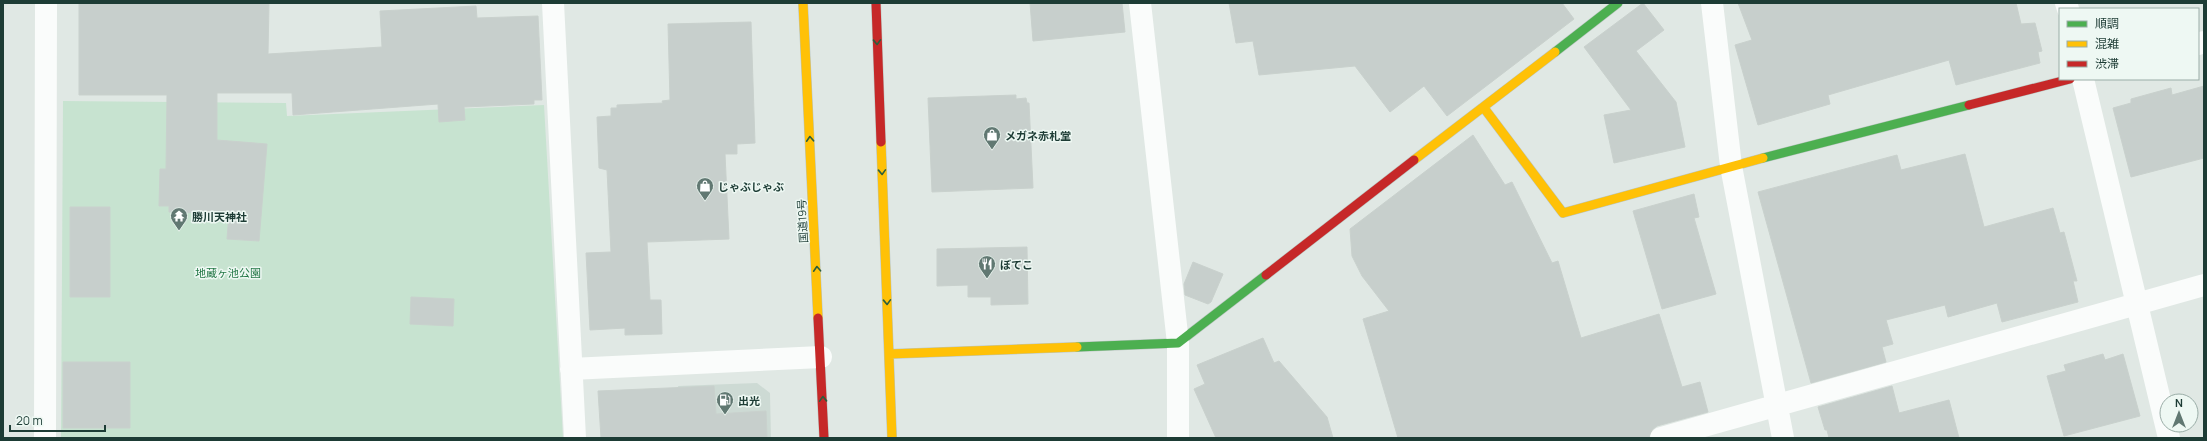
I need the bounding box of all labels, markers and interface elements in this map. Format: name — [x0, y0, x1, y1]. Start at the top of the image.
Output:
legend — [2059, 8, 2199, 80]
text: 順調 — [2095, 15, 2119, 32]
text: 混雑 — [2095, 35, 2119, 52]
one-way arrow — [873, 39, 881, 45]
text: 渋滞 — [2095, 55, 2119, 72]
shop icon: メガネ赤札堂 — [982, 125, 1002, 150]
place label: メガネ赤札堂 — [1005, 128, 1071, 143]
one-way arrow — [806, 136, 815, 142]
one-way arrow — [878, 169, 886, 175]
shop icon: じゃぶじゃぶ — [695, 176, 715, 201]
place label: じゃぶじゃぶ — [718, 179, 784, 194]
street label: 国道19号 — [793, 199, 811, 243]
temple icon: 勝川天神社 — [169, 206, 189, 231]
place label: 勝川天神社 — [192, 209, 247, 224]
restaurant icon: ぼてこ — [977, 254, 997, 279]
place label: ぼてこ — [1000, 257, 1033, 272]
park label: 地蔵ヶ池公園 — [195, 265, 261, 280]
one-way arrow — [812, 266, 821, 272]
one-way arrow — [883, 299, 892, 305]
fuel station icon: 出光 — [715, 390, 735, 415]
place label: 出光 — [738, 393, 760, 408]
north arrow — [2159, 393, 2199, 433]
text: N — [2175, 395, 2183, 410]
one-way arrow — [818, 396, 827, 402]
scale bar — [10, 407, 105, 433]
text: 20 m — [16, 412, 43, 429]

